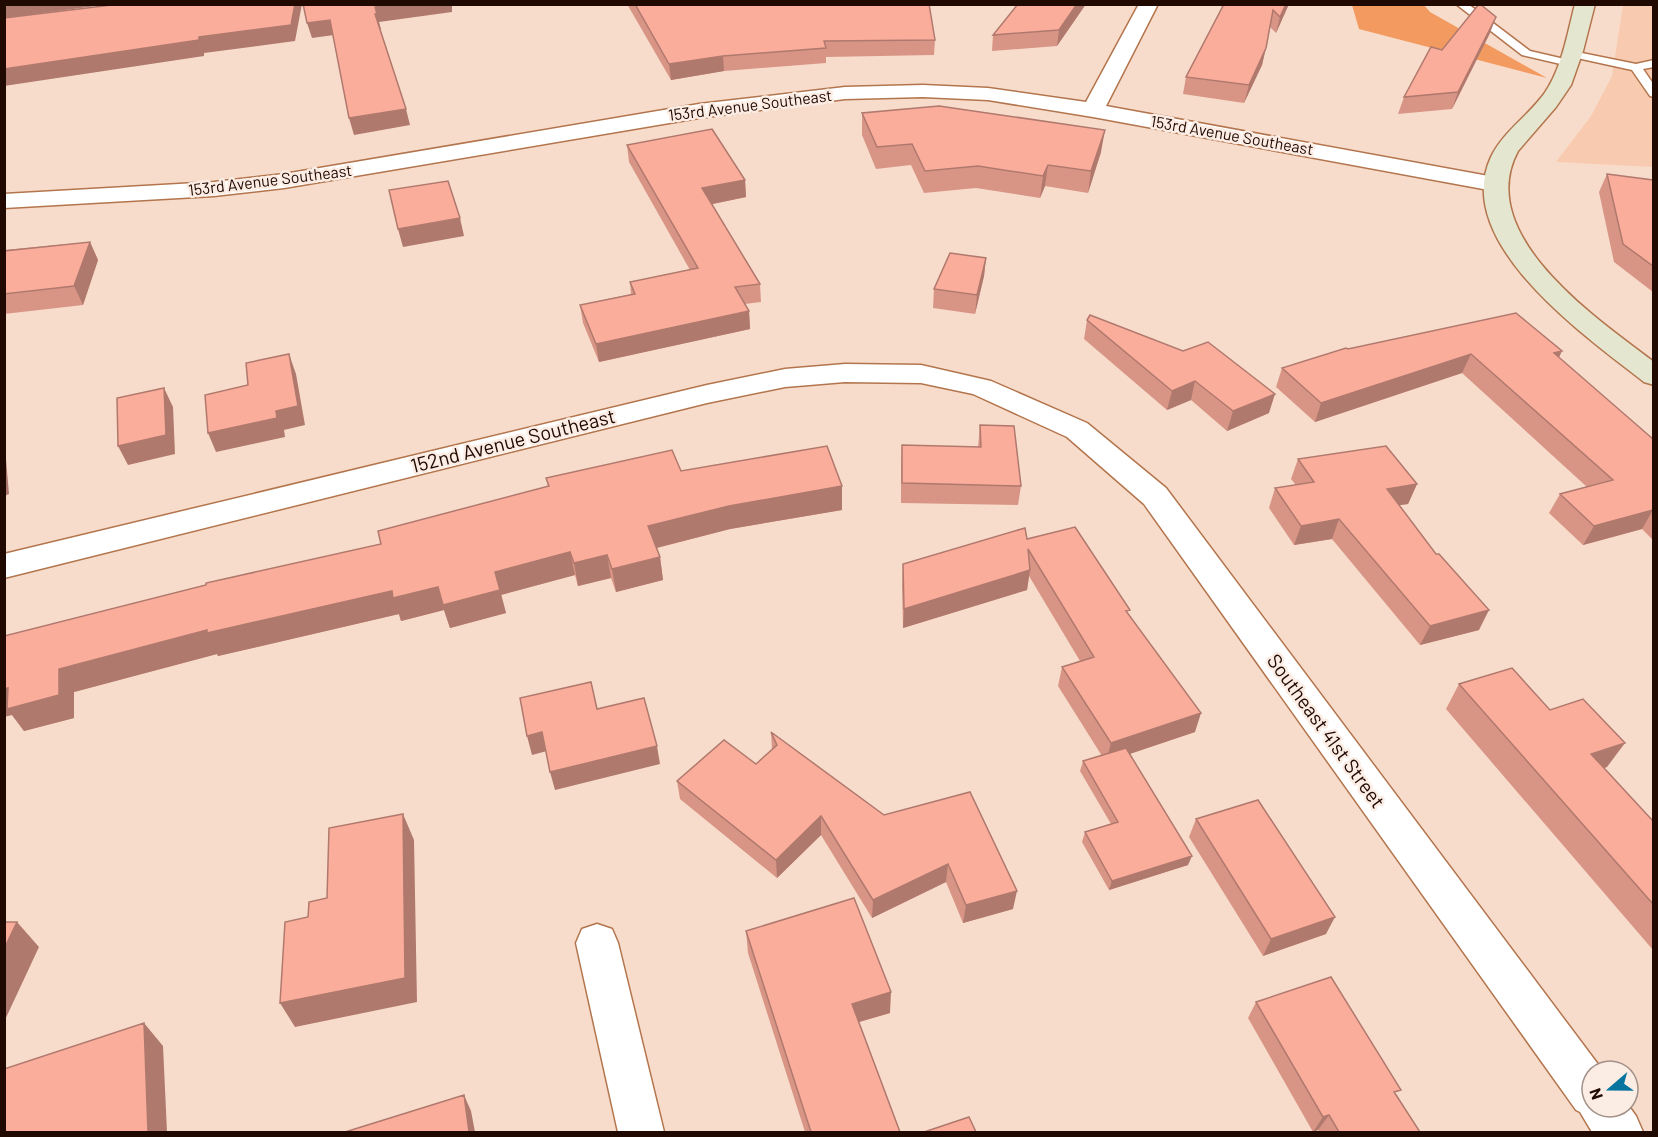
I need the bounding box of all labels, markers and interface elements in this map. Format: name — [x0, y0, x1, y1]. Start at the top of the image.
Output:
street label: 153rd Avenue Southeast — [667, 85, 833, 124]
street label: 153rd Avenue Southeast — [1149, 111, 1315, 158]
street label: 153rd Avenue Southeast — [187, 160, 353, 199]
street label: 152nd Avenue Southeast — [408, 403, 618, 477]
street label: Southeast 41st Street — [1263, 649, 1391, 812]
north arrow — [1580, 1059, 1640, 1119]
text: N — [1585, 1086, 1606, 1103]

